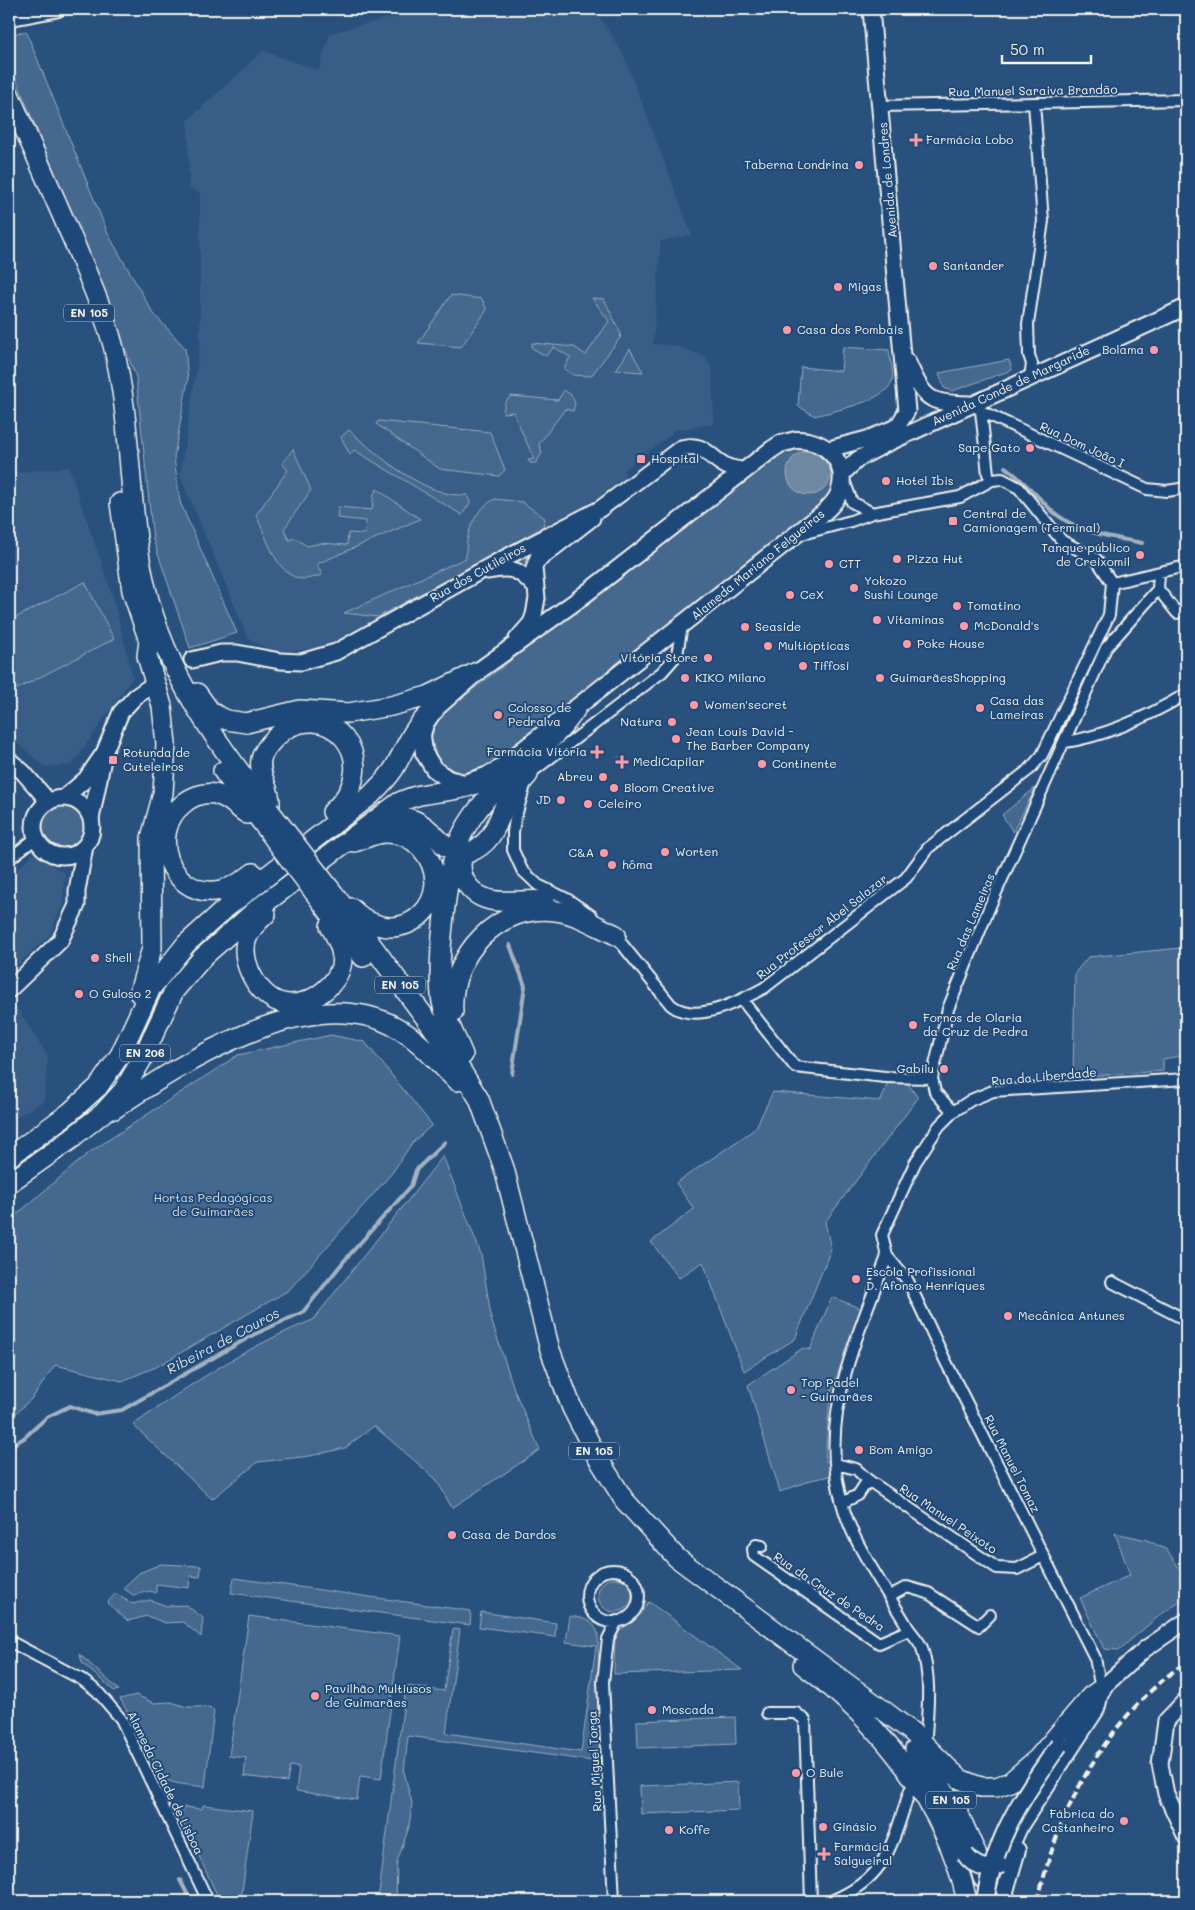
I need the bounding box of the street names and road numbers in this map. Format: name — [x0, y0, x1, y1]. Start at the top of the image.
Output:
street label: Rua Manuel Saraiva Brandão — [948, 81, 1118, 99]
street label: Avenida de Londres — [874, 121, 900, 239]
road number: EN 105 — [64, 304, 114, 322]
street label: Avenida Conde de Margaride — [929, 341, 1092, 429]
street label: Rua Dom João I — [1037, 417, 1127, 471]
street label: Alameda Mariano Felgueiras — [687, 505, 828, 623]
street label: Rua dos Cutileiros — [427, 539, 528, 605]
street label: Rua Professor Abel Salazar — [753, 870, 890, 982]
street label: Rua das Lameiras — [942, 870, 998, 973]
road number: EN 105 — [375, 976, 425, 994]
road number: EN 206 — [120, 1044, 170, 1062]
street label: Rua da Liberdade — [991, 1063, 1097, 1089]
street label: Rua Manuel Tomaz — [981, 1412, 1045, 1515]
road number: EN 105 — [569, 1442, 619, 1460]
street label: Rua Manuel Peixoto — [897, 1480, 1000, 1557]
street label: Rua da Cruz de Pedra — [771, 1548, 888, 1634]
street label: Alameda Cidade de Lisboa — [124, 1708, 208, 1857]
street label: Rua Miguel Torga — [583, 1710, 605, 1812]
road number: EN 105 — [926, 1792, 976, 1808]

